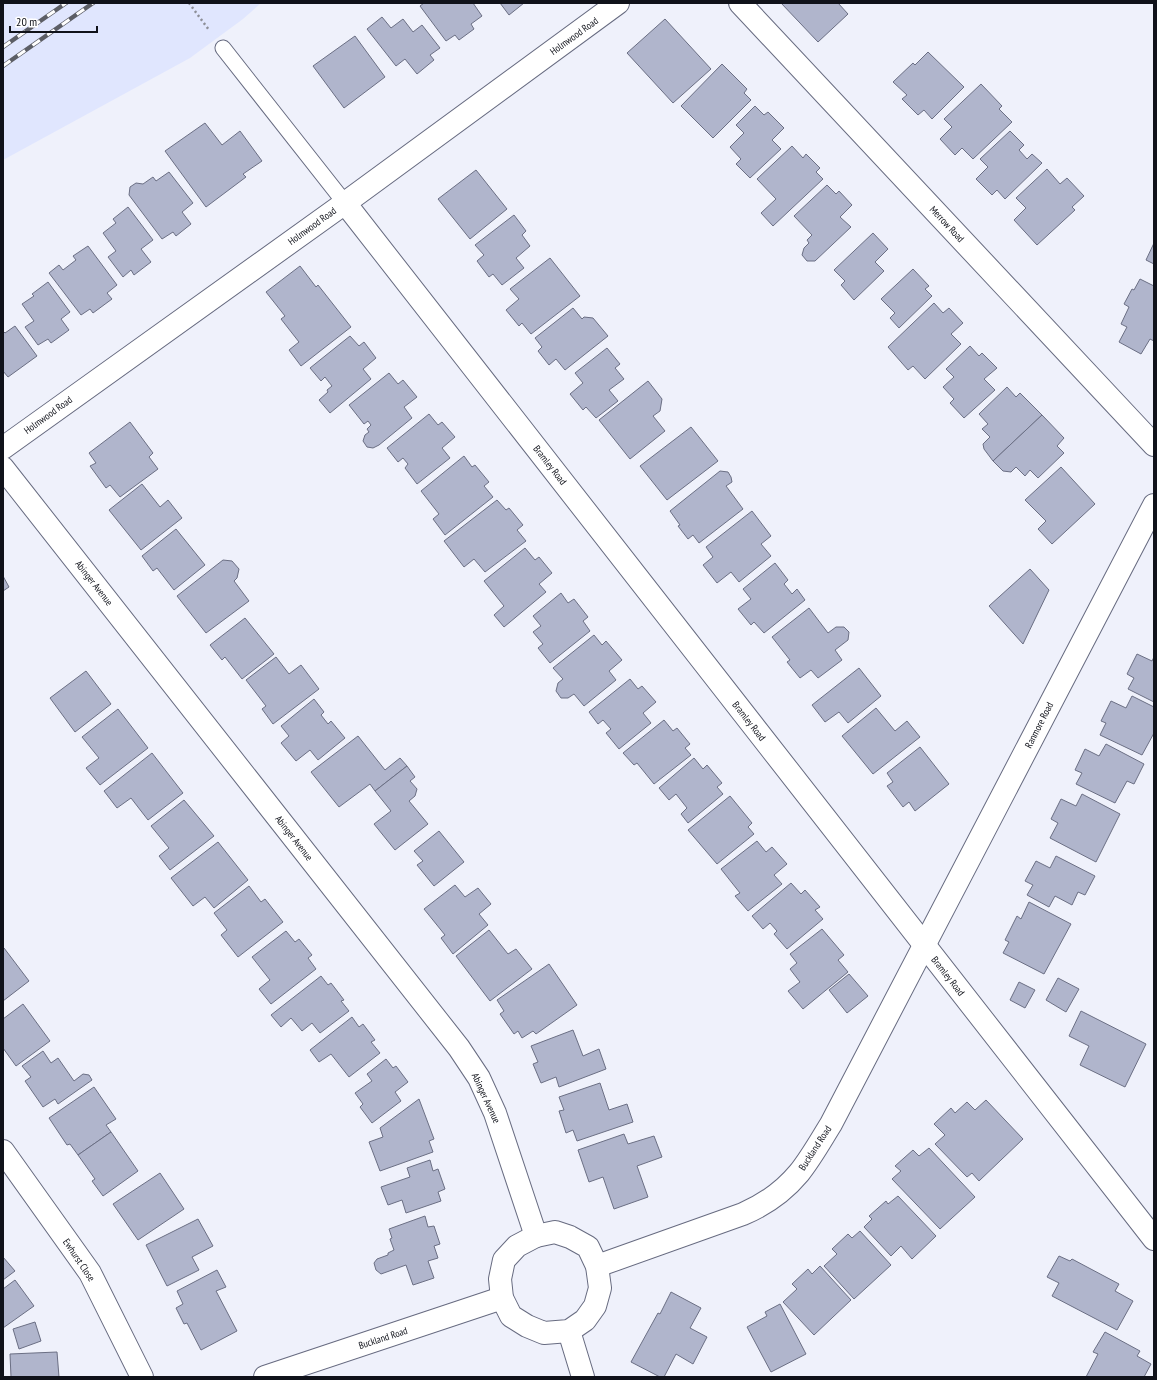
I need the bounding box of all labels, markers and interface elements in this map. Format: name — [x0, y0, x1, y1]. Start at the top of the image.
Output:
scale bar — [10, 8, 97, 34]
text: 20 m — [16, 14, 37, 29]
street label: Holmwood Road — [547, 14, 601, 58]
street label: Merrow Road — [927, 203, 967, 245]
street label: Holmwood Road — [285, 204, 339, 248]
street label: Holmwood Road — [21, 393, 75, 437]
street label: Bramley Road — [530, 443, 570, 487]
street label: Abinger Avenue — [72, 558, 116, 608]
street label: Bramley Road — [729, 699, 769, 743]
street label: Ranmore Road — [1022, 700, 1056, 750]
street label: Abinger Avenue — [272, 813, 316, 863]
street label: Bramley Road — [928, 954, 968, 998]
street label: Abinger Avenue — [469, 1071, 503, 1125]
street label: Buckland Road — [796, 1123, 834, 1173]
street label: Ewhurst Close — [60, 1236, 98, 1284]
street label: Buckland Road — [357, 1324, 409, 1352]

